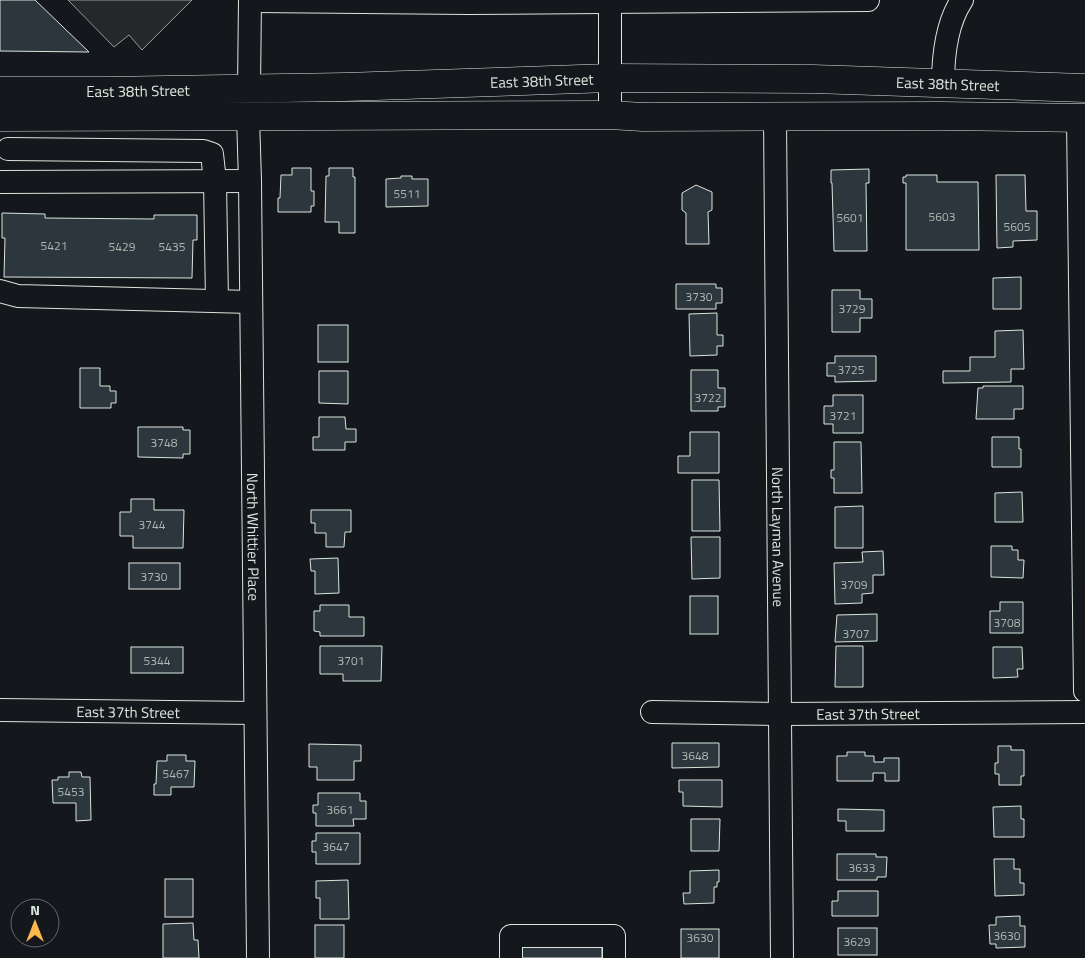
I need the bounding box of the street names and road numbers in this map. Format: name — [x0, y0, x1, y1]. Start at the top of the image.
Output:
street label: East 38th Street — [490, 67, 595, 94]
street label: East 38th Street — [896, 70, 1001, 97]
street label: East 38th Street — [86, 78, 191, 103]
street label: North Layman Avenue — [766, 467, 791, 607]
street label: North Whittier Place — [242, 473, 266, 601]
street label: East 37th Street — [76, 699, 181, 724]
street label: East 37th Street — [816, 702, 921, 725]

